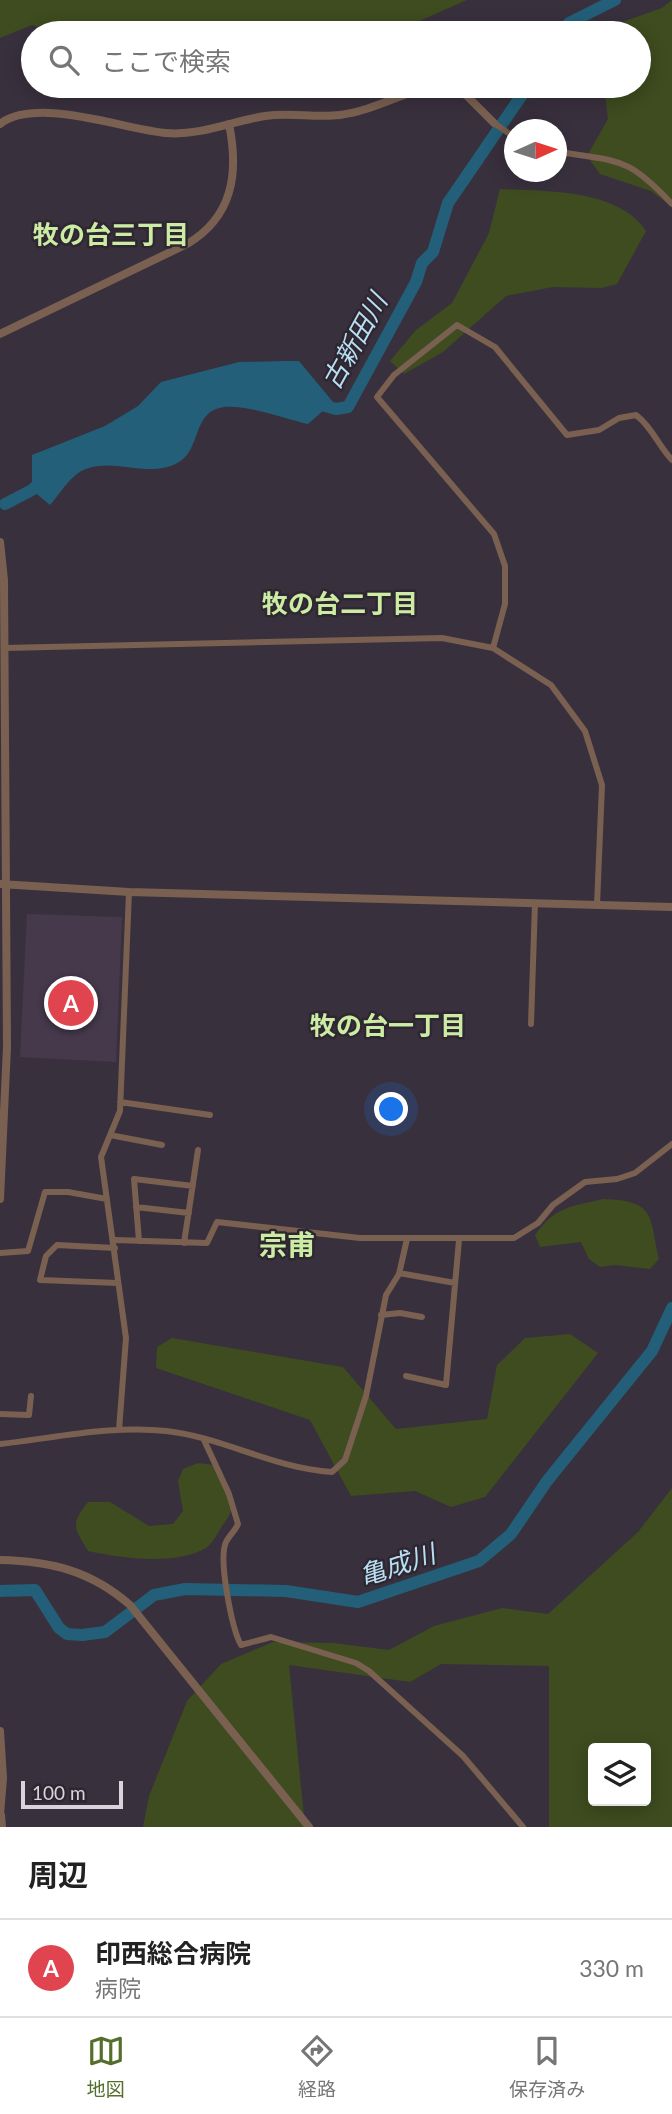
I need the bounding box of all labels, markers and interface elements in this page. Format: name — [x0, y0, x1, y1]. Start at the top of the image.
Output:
search box — [21, 21, 651, 98]
icon: search — [45, 41, 83, 79]
text: ここで検索 — [101, 45, 231, 77]
north arrow — [504, 119, 567, 182]
district label: 牧の台三丁目 — [33, 218, 189, 250]
water label: 古新田川 — [315, 285, 395, 394]
district label: 牧の台二丁目 — [262, 587, 418, 619]
pin: A — [48, 977, 94, 1029]
district label: 牧の台一丁目 — [310, 1009, 466, 1041]
your location — [374, 1092, 408, 1126]
district label: 宗甫 — [259, 1227, 315, 1261]
water label: 亀成川 — [355, 1536, 442, 1591]
map controls — [588, 1743, 651, 1806]
button: layers — [588, 1743, 651, 1806]
scale bar — [21, 1778, 122, 1810]
text: 100 m — [32, 1781, 86, 1804]
text: 周辺 — [28, 1856, 88, 1892]
text: 印西総合病院 — [95, 1937, 251, 1969]
text: A — [43, 1954, 59, 1982]
text: 330 m — [579, 1954, 644, 1982]
text: 病院 — [95, 1974, 141, 2002]
tab: 地図 — [87, 2032, 125, 2101]
tab: 経路 — [298, 2032, 336, 2101]
tab: 保存済み — [509, 2032, 585, 2101]

